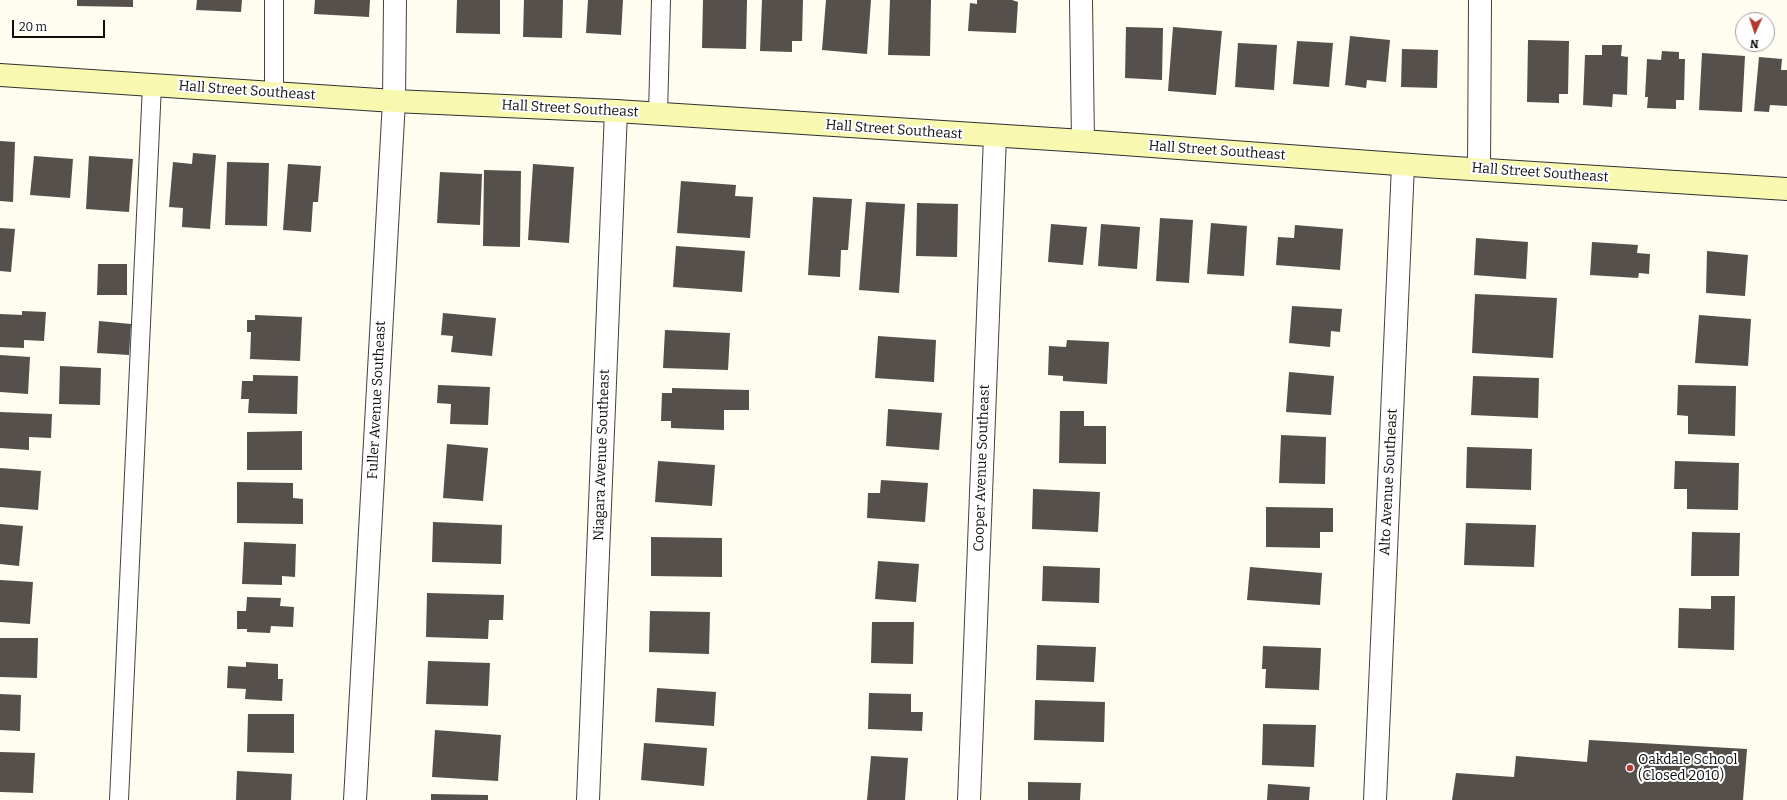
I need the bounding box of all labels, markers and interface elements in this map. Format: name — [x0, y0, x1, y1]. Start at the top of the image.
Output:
scale bar — [14, 12, 107, 38]
north arrow — [1735, 12, 1775, 52]
text: 20 m — [19, 20, 47, 34]
text: N — [1750, 37, 1759, 50]
street label: Hall Street Southeast — [178, 78, 316, 104]
street label: Hall Street Southeast — [501, 97, 639, 121]
street label: Hall Street Southeast — [825, 117, 963, 143]
street label: Hall Street Southeast — [1148, 138, 1286, 164]
street label: Hall Street Southeast — [1471, 160, 1609, 186]
street label: Fuller Avenue Southeast — [364, 320, 390, 480]
street label: Niagara Avenue Southeast — [591, 369, 613, 541]
street label: Cooper Avenue Southeast — [971, 384, 993, 552]
street label: Alto Avenue Southeast — [1377, 408, 1401, 556]
place label: Oakdale School (Closed 2010) — [1638, 752, 1737, 784]
marker: Oakdale School (Closed 2010) — [1625, 763, 1635, 773]

